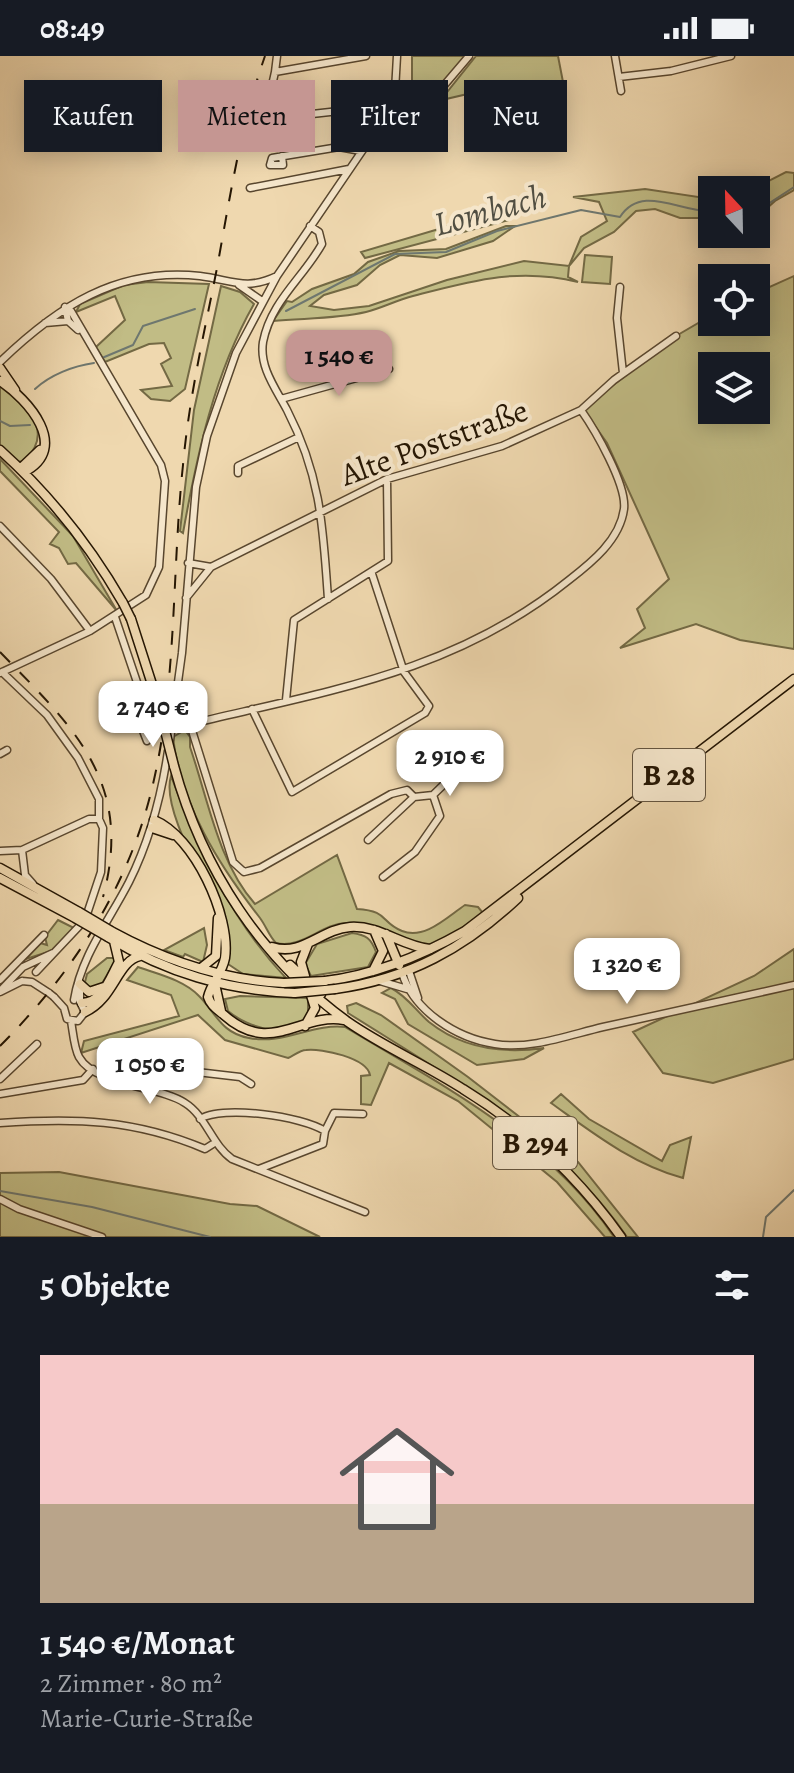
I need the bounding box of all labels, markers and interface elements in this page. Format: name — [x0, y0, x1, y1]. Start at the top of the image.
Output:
text: 08:49 — [40, 8, 105, 48]
chip: Kaufen — [24, 80, 162, 152]
chip: Mieten — [178, 80, 315, 152]
chip: Filter — [331, 80, 448, 152]
chip: Neu — [464, 80, 567, 152]
water label: Lombach — [428, 172, 552, 248]
north arrow — [698, 176, 770, 248]
map controls — [698, 176, 770, 424]
button: locate — [698, 264, 770, 336]
pin: 1 540 € — [265, 330, 413, 398]
text: 1 540 € — [304, 338, 374, 373]
button: layers — [698, 352, 770, 424]
street label: Alte Poststraße — [333, 388, 534, 497]
pin: 2 740 € — [79, 681, 227, 749]
text: 2 740 € — [117, 689, 189, 724]
pin: 2 910 € — [376, 730, 524, 798]
text: 2 910 € — [415, 738, 485, 773]
road number: B 28 — [633, 749, 705, 801]
pin: 1 320 € — [553, 938, 701, 1006]
text: 1 320 € — [592, 946, 662, 981]
pin: 1 050 € — [76, 1038, 224, 1106]
text: 1 050 € — [115, 1046, 185, 1081]
road number: B 294 — [493, 1117, 577, 1169]
text: 5 Objekte — [40, 1262, 170, 1309]
icon: filters — [710, 1263, 754, 1307]
icon: home — [325, 1407, 469, 1551]
text: 1 540 €/Monat — [40, 1619, 235, 1666]
text: 2 Zimmer · 80 m² — [40, 1666, 222, 1701]
text: Marie-Curie-Straße — [40, 1701, 253, 1736]

